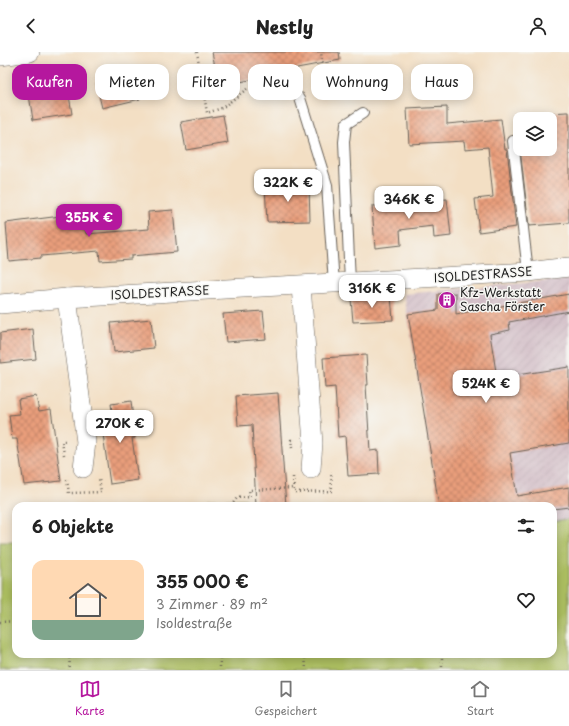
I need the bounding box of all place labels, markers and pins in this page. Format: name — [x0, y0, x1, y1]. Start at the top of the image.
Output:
pin: 322K € — [255, 169, 321, 203]
pin: 346K € — [376, 186, 442, 220]
pin: 355K € — [56, 204, 122, 238]
pin: 316K € — [339, 275, 405, 309]
place label: Kfz-Werkstatt Sascha Förster — [460, 283, 545, 315]
building icon: Kfz-Werkstatt Sascha Förster — [437, 290, 457, 310]
pin: 524K € — [453, 370, 519, 404]
pin: 270K € — [87, 410, 153, 444]

